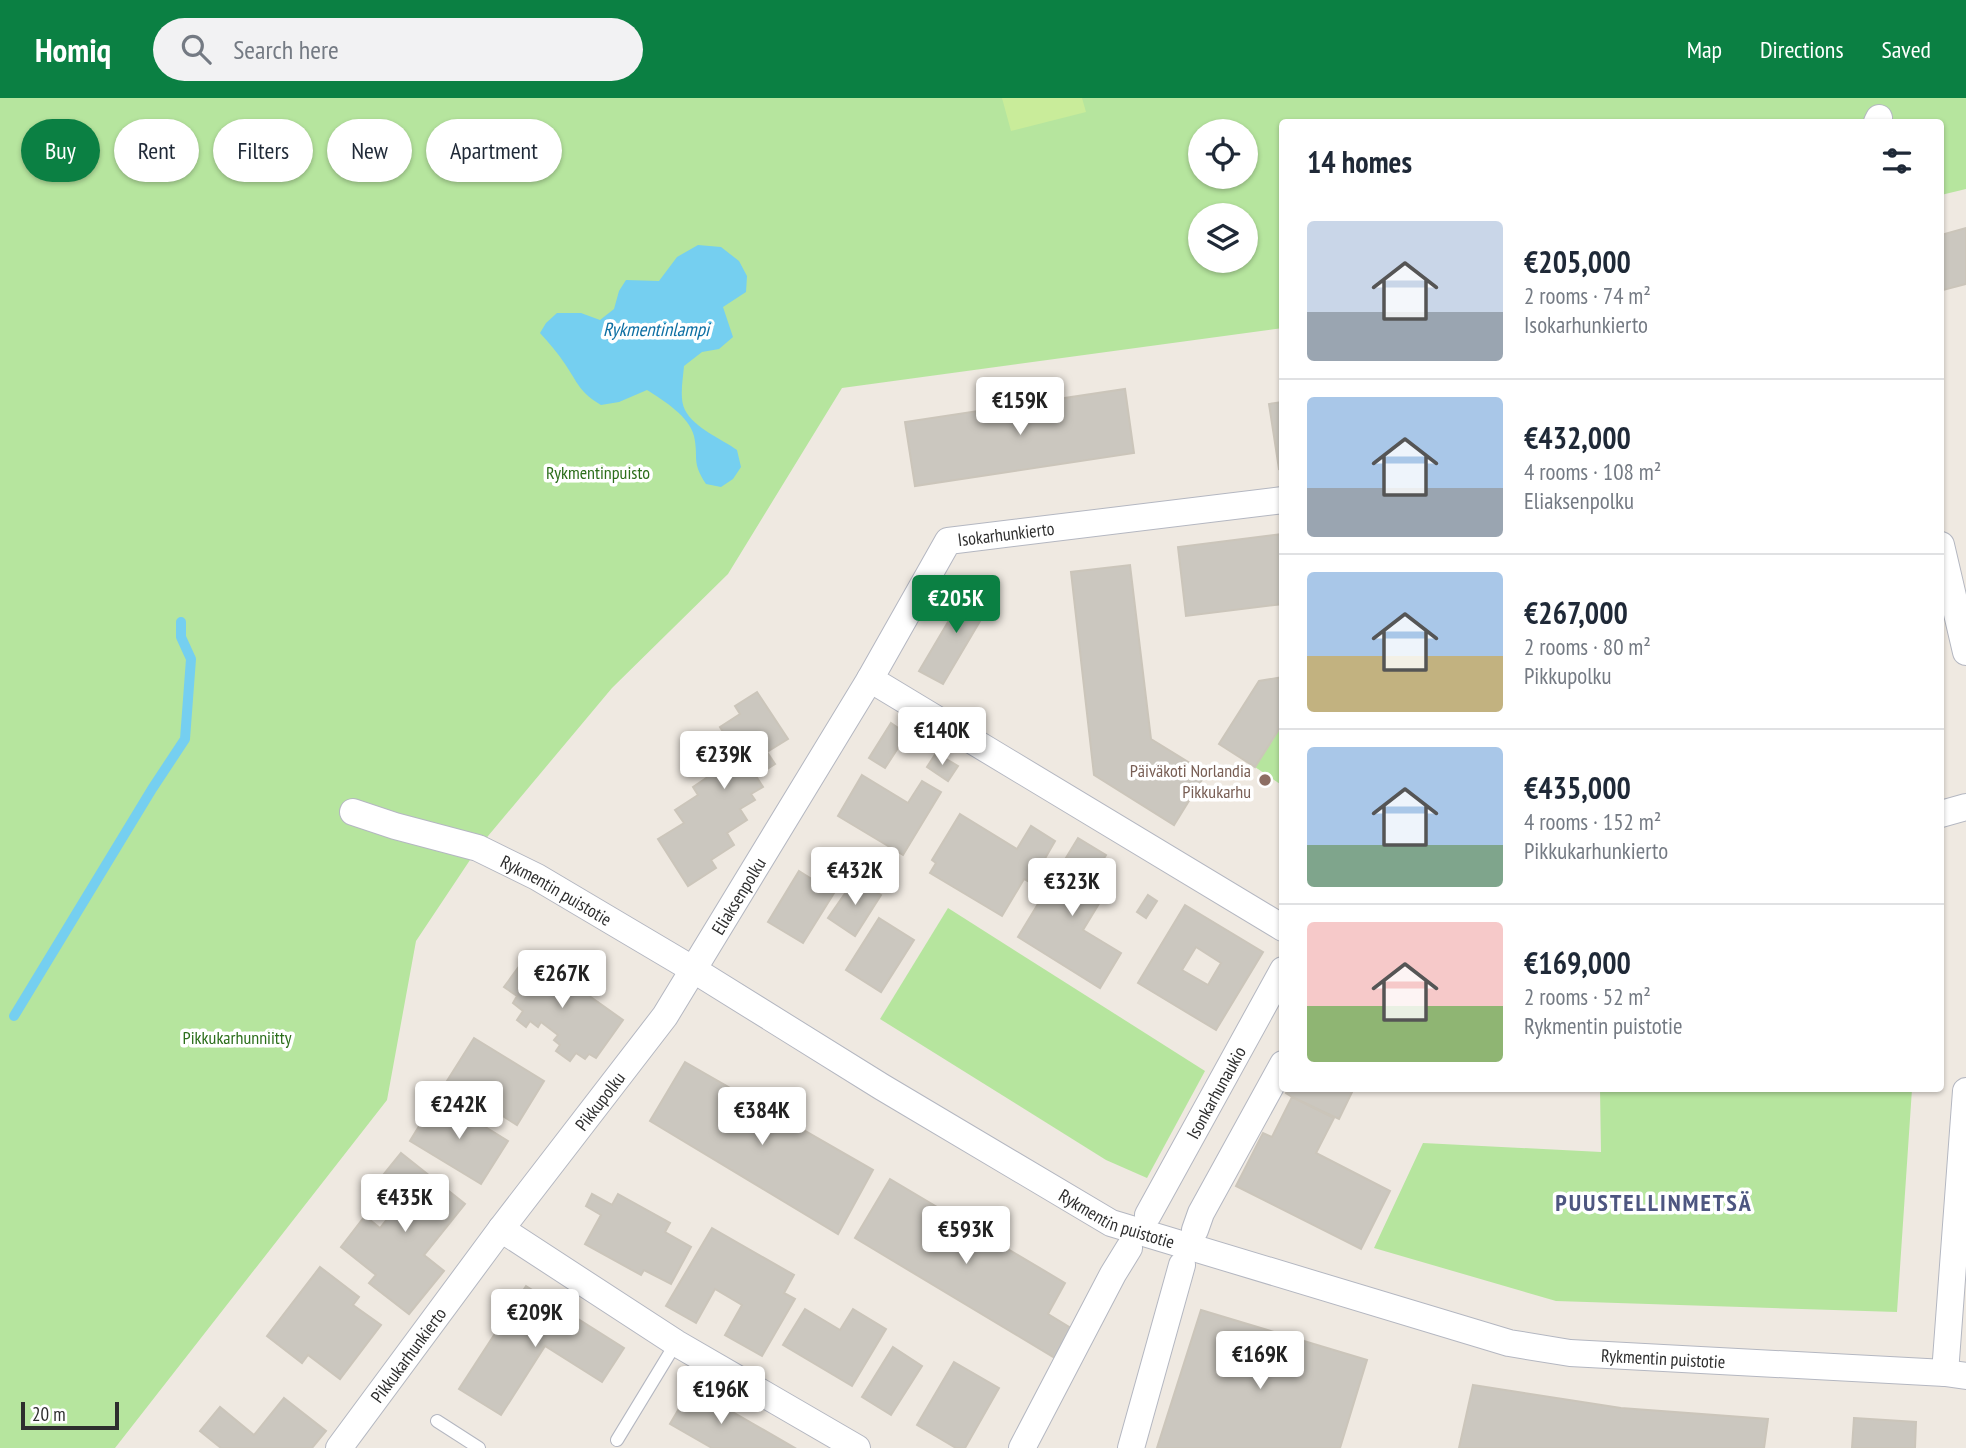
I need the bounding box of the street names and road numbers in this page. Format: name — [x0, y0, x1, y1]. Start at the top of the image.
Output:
street label: Isokarhunkierto — [956, 517, 1056, 551]
street label: Rykmentin puistotie — [497, 849, 616, 930]
street label: Eliaksenpolku — [706, 853, 770, 938]
street label: Isonkarhunaukio — [1181, 1042, 1250, 1143]
street label: Pikkupolku — [570, 1067, 630, 1135]
street label: Rykmentin puistotie — [1055, 1183, 1177, 1253]
street label: Pikkukarhunkierto — [365, 1302, 451, 1407]
street label: Rykmentin puistotie — [1601, 1343, 1726, 1373]

